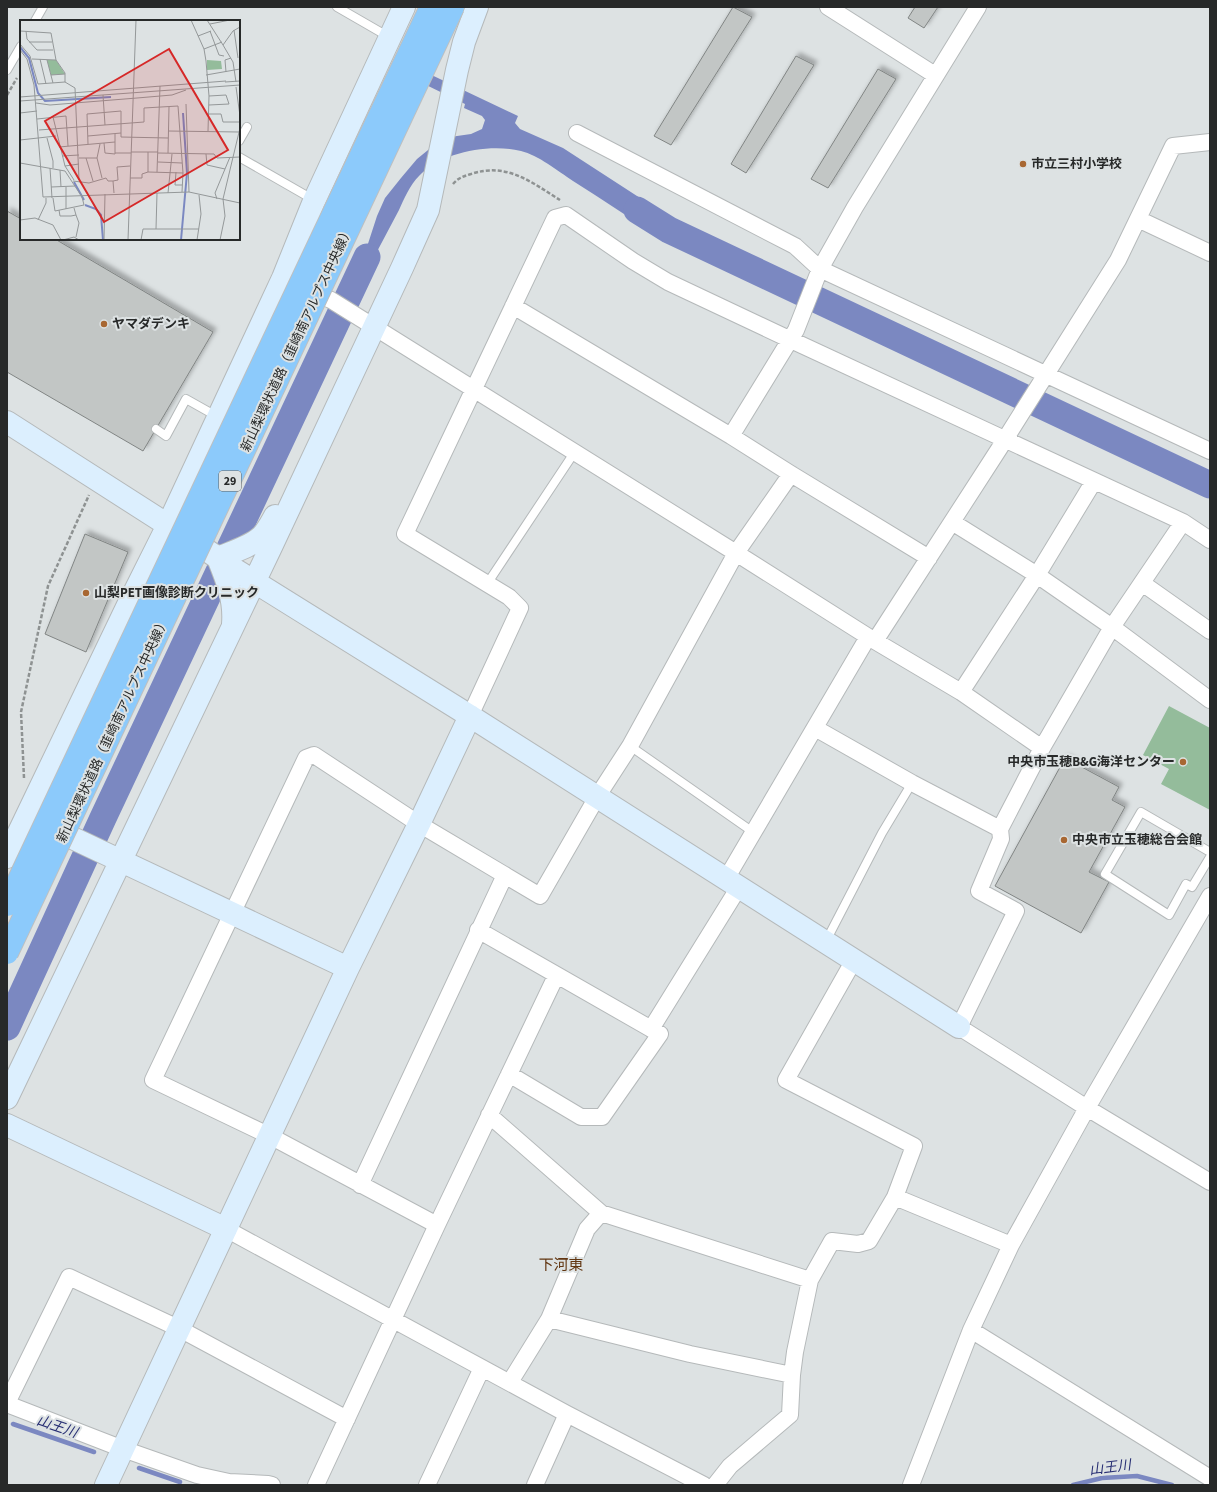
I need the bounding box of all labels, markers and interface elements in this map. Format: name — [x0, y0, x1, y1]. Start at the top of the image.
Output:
inset map — [20, 20, 240, 240]
place label: 市立三村小学校 — [1031, 155, 1122, 173]
marker: 市立三村小学校 — [1018, 159, 1028, 169]
street label: 新山梨環状道路（韮崎南アルプス中央線） — [237, 223, 357, 455]
place label: ヤマダデンキ — [112, 315, 190, 333]
marker: ヤマダデンキ — [99, 319, 109, 329]
road number: 29 — [219, 471, 241, 491]
place label: 山梨PET画像診断クリニック — [94, 584, 259, 602]
marker: 山梨PET画像診断クリニック — [81, 588, 91, 598]
street label: 新山梨環状道路（韮崎南アルプス中央線） — [53, 614, 173, 846]
place label: 中央市玉穂B&G海洋センター — [1007, 753, 1175, 771]
marker: 中央市玉穂B&G海洋センター — [1178, 757, 1188, 767]
place label: 中央市立玉穂総合会館 — [1072, 831, 1202, 849]
marker: 中央市立玉穂総合会館 — [1059, 835, 1069, 845]
district label: 下河東 — [538, 1255, 584, 1276]
water label: 山王川 — [34, 1411, 82, 1444]
water label: 山王川 — [1088, 1455, 1134, 1480]

